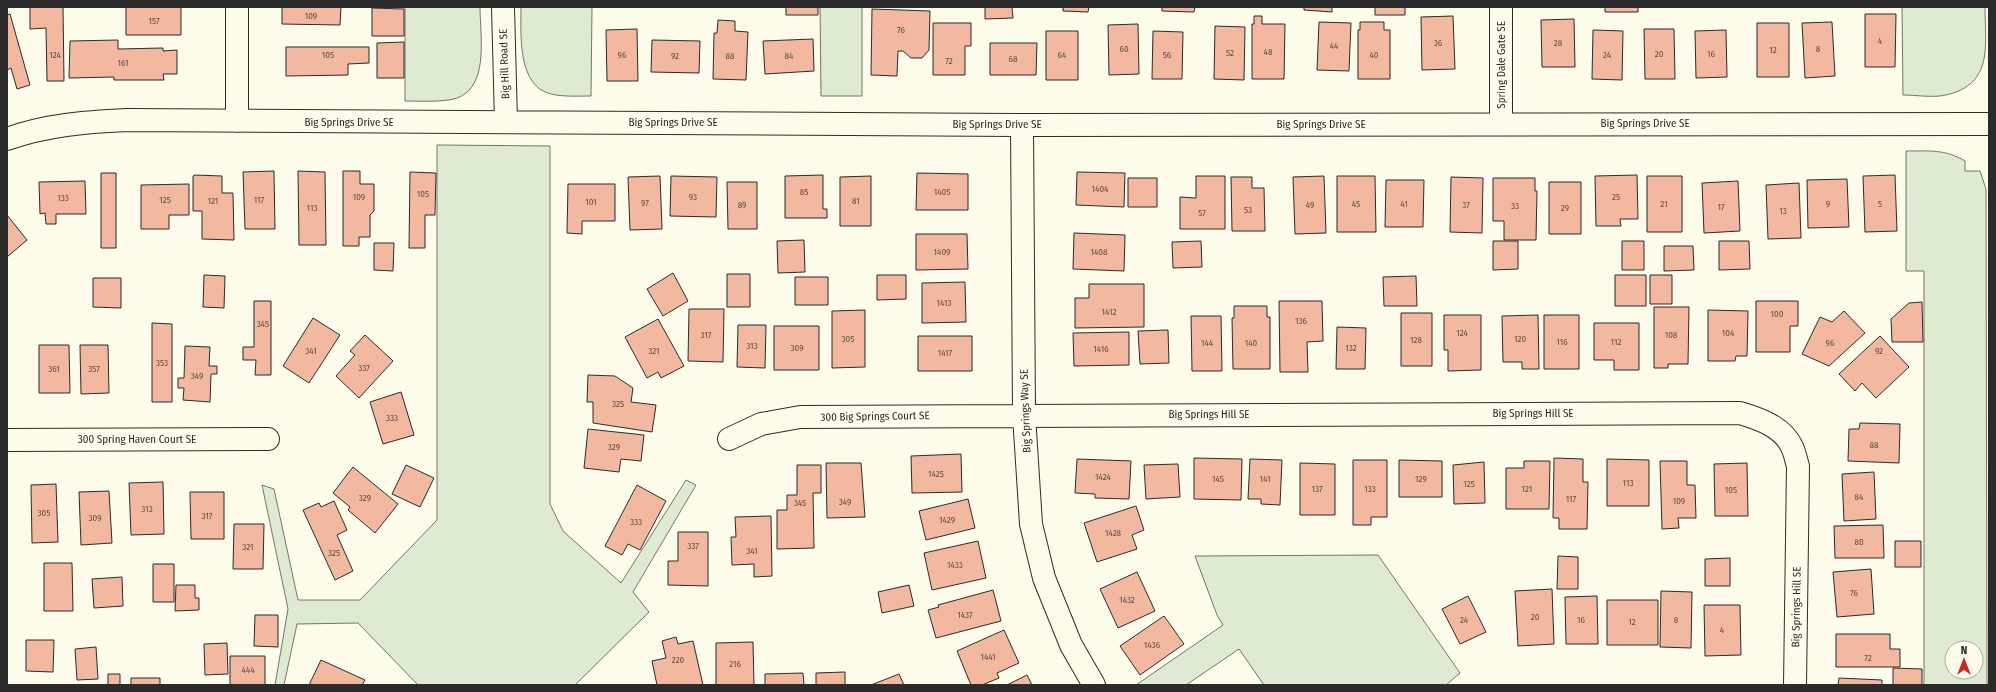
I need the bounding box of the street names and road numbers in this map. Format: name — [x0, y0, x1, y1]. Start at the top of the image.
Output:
street label: Spring Dale Gate SE — [1495, 21, 1508, 109]
street label: Big Hill Road SE — [497, 29, 512, 99]
street label: Big Springs Drive SE — [304, 116, 394, 129]
street label: Big Springs Drive SE — [628, 116, 718, 129]
street label: Big Springs Drive SE — [1600, 117, 1690, 130]
street label: Big Springs Drive SE — [952, 118, 1042, 131]
street label: Big Springs Drive SE — [1276, 118, 1366, 131]
street label: Big Springs Way SE — [1018, 369, 1033, 453]
street label: Big Springs Hill SE — [1492, 407, 1574, 420]
street label: Big Springs Hill SE — [1168, 408, 1250, 421]
street label: 300 Big Springs Court SE — [820, 409, 930, 424]
street label: 300 Spring Haven Court SE — [78, 433, 196, 446]
street label: Big Springs Hill SE — [1789, 566, 1804, 648]

